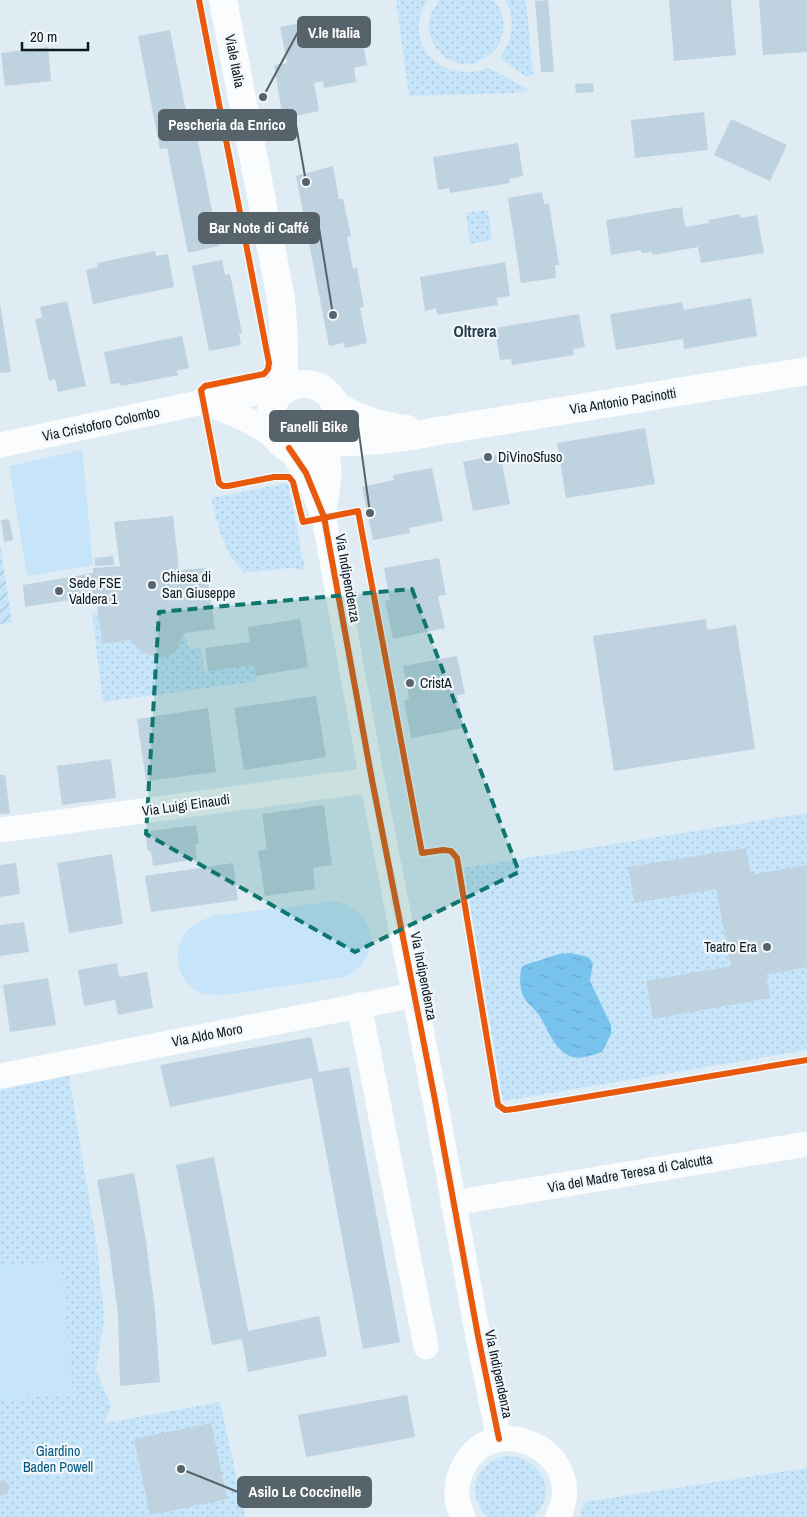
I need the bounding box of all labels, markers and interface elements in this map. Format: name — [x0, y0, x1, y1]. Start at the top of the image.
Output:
callout: V.le Italia — [298, 17, 370, 47]
scale bar — [22, 20, 89, 52]
text: V.le Italia — [308, 22, 360, 43]
text: 20 m — [30, 26, 57, 47]
street label: Viale Italia — [221, 33, 249, 90]
callout: Pescheria da Enrico — [159, 110, 296, 140]
text: Pescheria da Enrico — [168, 114, 286, 135]
callout: Bar Note di Caffé — [199, 213, 319, 243]
text: Bar Note di Caffé — [209, 217, 309, 238]
district label: Oltrera — [453, 320, 497, 342]
street label: Via Antonio Pacinotti — [568, 384, 678, 418]
street label: Via Cristoforo Colombo — [41, 403, 161, 445]
callout: Fanelli Bike — [270, 411, 358, 441]
text: Fanelli Bike — [280, 416, 348, 437]
place label: DiVinoSfuso — [498, 448, 562, 466]
marker: DiVinoSfuso — [482, 451, 494, 463]
street label: Via Indipendenza — [331, 532, 365, 624]
place label: Chiesa di San Giuseppe — [162, 568, 235, 602]
place label: Sede FSE Valdera 1 — [69, 574, 121, 608]
marker: Chiesa di San Giuseppe — [146, 579, 158, 591]
marker: Sede FSE Valdera 1 — [53, 585, 65, 597]
place label: CristA — [420, 674, 452, 692]
marker: CristA — [404, 677, 416, 689]
street label: Via Luigi Einaudi — [141, 790, 231, 820]
street label: Via Indipendenza — [407, 930, 442, 1022]
place label: Teatro Era — [704, 938, 758, 956]
marker: Teatro Era — [761, 941, 773, 953]
street label: Via Aldo Moro — [170, 1019, 244, 1051]
street label: Via del Madre Teresa di Calcutta — [546, 1150, 714, 1196]
street label: Via Indipendenza — [481, 1328, 517, 1420]
park label: Giardino Baden Powell — [23, 1442, 93, 1476]
callout: Asilo Le Coccinelle — [238, 1477, 371, 1507]
text: Asilo Le Coccinelle — [249, 1481, 362, 1502]

